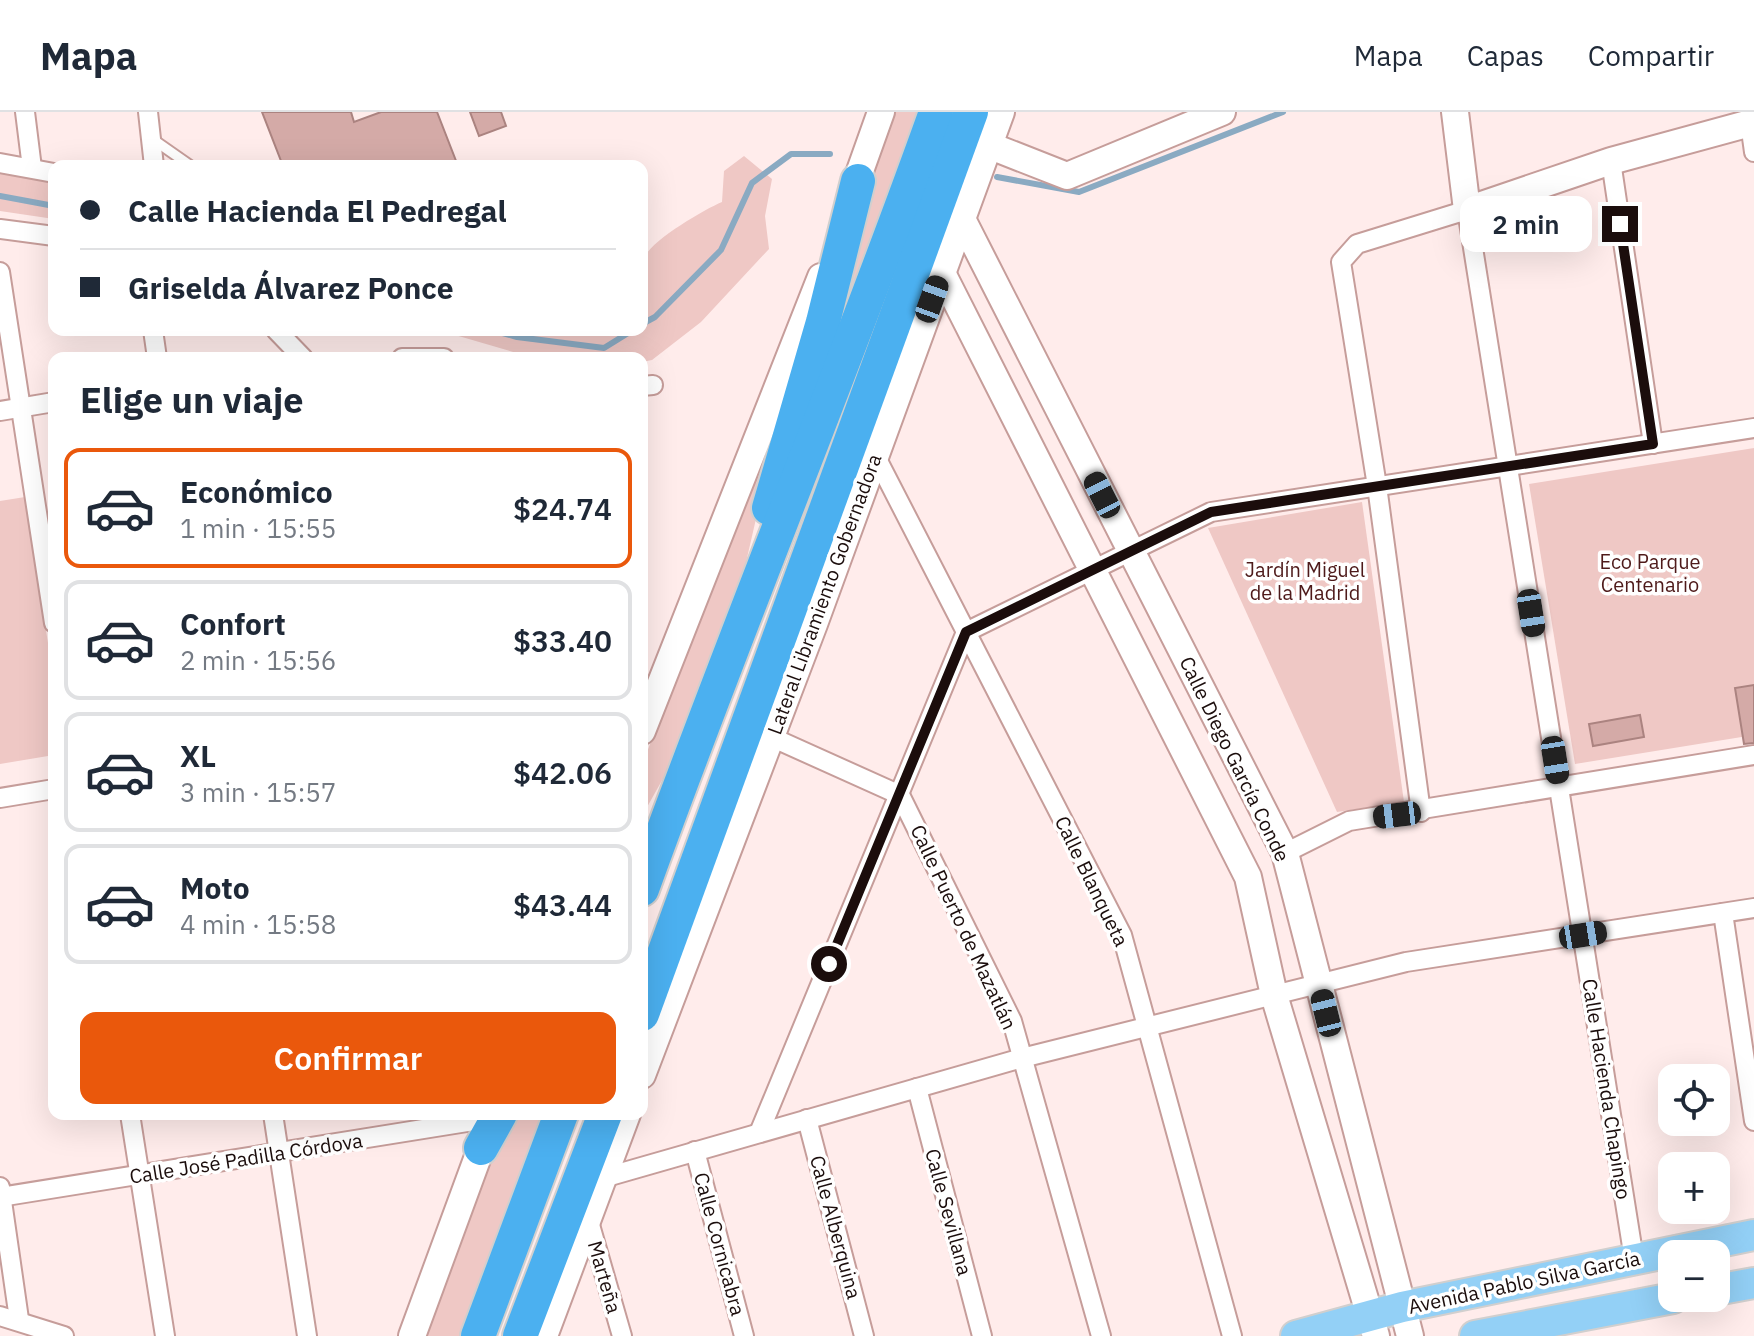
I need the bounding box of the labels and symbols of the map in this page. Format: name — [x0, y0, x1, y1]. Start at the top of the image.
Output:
callout: 2 min — [1460, 196, 1592, 252]
route end — [1602, 206, 1638, 242]
car — [913, 272, 951, 326]
street label: Lateral Libramiento Gobernadora — [761, 450, 888, 738]
car — [1080, 468, 1124, 522]
park label: Eco Parque Centenario — [1599, 548, 1701, 598]
park label: Jardín Miguel de la Madrid — [1245, 556, 1365, 606]
car — [1515, 587, 1547, 639]
street label: Calle Diego García Conde — [1174, 652, 1296, 866]
car — [1539, 734, 1571, 786]
car — [1372, 800, 1422, 830]
street label: Calle Blanqueta — [1049, 811, 1135, 951]
street label: Calle Puerto de Mazatlán — [905, 820, 1023, 1034]
car — [1557, 919, 1609, 951]
route start — [811, 946, 847, 982]
street label: Calle Hacienda Chapingo — [1576, 977, 1638, 1201]
car — [1309, 987, 1343, 1039]
street label: Calle José Padilla Córdova — [128, 1126, 365, 1190]
street label: Calle Sevillana — [919, 1146, 979, 1279]
street label: Calle Alberquina — [804, 1152, 868, 1302]
street label: Calle Cornicabra — [688, 1169, 752, 1319]
street label: Marteña — [582, 1238, 628, 1317]
street label: Avenida Pablo Silva García — [1406, 1244, 1643, 1320]

